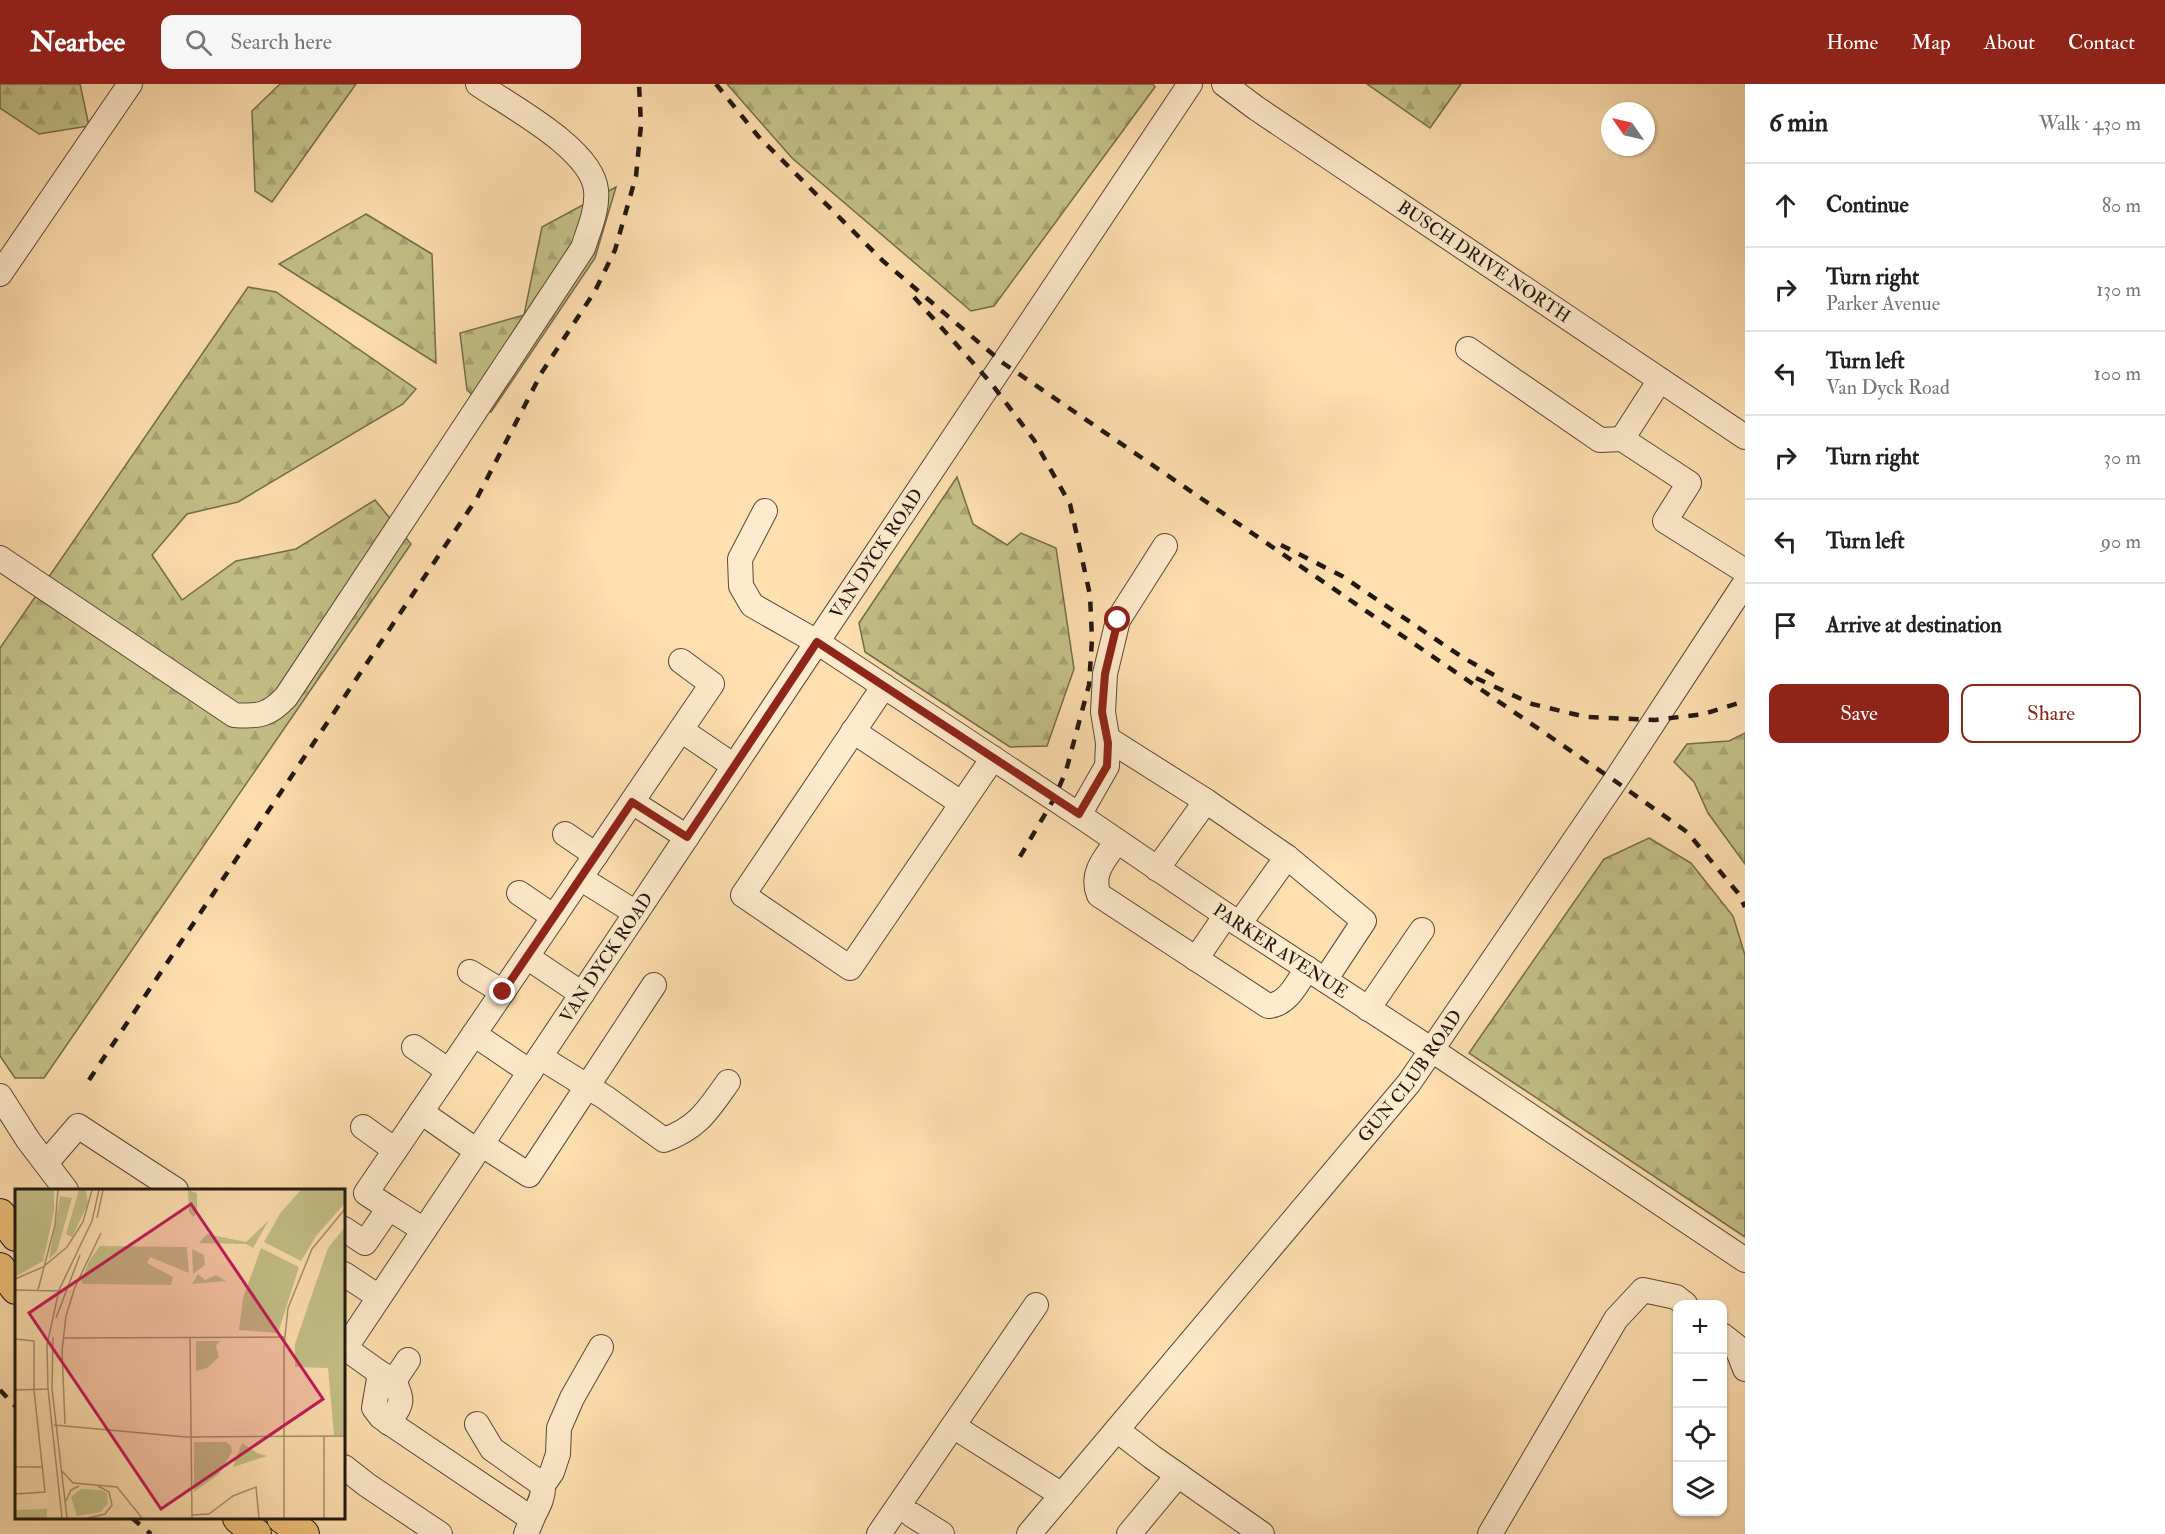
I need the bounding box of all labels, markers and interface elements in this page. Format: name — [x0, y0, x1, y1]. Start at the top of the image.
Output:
search box — [161, 15, 581, 69]
text: Nearbee — [30, 25, 125, 60]
icon: search — [182, 26, 215, 59]
text: Search here — [230, 28, 332, 56]
text: Home — [1826, 29, 1878, 56]
text: Map — [1911, 29, 1951, 56]
text: About — [1984, 29, 2035, 56]
text: Contact — [2068, 29, 2135, 56]
north arrow — [1601, 102, 1655, 156]
text: 6 min — [1769, 107, 1828, 139]
text: Walk · 430 m — [2039, 111, 2141, 136]
icon: ahead — [1769, 189, 1802, 222]
text: Continue — [1826, 191, 1909, 219]
text: 80 m — [2102, 193, 2141, 218]
street label: BUSCH DRIVE NORTH — [1393, 195, 1575, 328]
text: Turn right — [1826, 263, 1919, 291]
icon: right — [1769, 273, 1802, 306]
text: 130 m — [2096, 277, 2141, 302]
text: Parker Avenue — [1826, 291, 1940, 316]
text: Turn left — [1826, 347, 1905, 375]
icon: left — [1769, 357, 1802, 390]
text: 100 m — [2094, 361, 2141, 386]
text: Van Dyck Road — [1826, 375, 1950, 400]
icon: right — [1769, 441, 1802, 474]
text: Turn right — [1826, 443, 1919, 471]
text: 30 m — [2103, 445, 2141, 470]
street label: VAN DYCK ROAD — [825, 484, 928, 623]
icon: left — [1769, 525, 1802, 558]
text: Turn left — [1826, 527, 1905, 555]
text: 90 m — [2101, 529, 2141, 554]
route start — [1104, 606, 1130, 632]
icon: arrive — [1769, 609, 1802, 642]
text: Arrive at destination — [1826, 611, 2002, 639]
button: Save — [1769, 684, 1949, 743]
button: Share — [1961, 684, 2141, 743]
street label: VAN DYCK ROAD — [555, 888, 658, 1027]
street label: PARKER AVENUE — [1209, 898, 1352, 1004]
route end — [489, 978, 515, 1004]
street label: GUN CLUB ROAD — [1353, 1005, 1467, 1147]
inset map — [15, 1189, 345, 1519]
map controls — [1673, 1300, 1727, 1516]
button: + — [1673, 1300, 1727, 1354]
button: − — [1673, 1354, 1727, 1408]
button: locate — [1673, 1408, 1727, 1462]
button: layers — [1673, 1462, 1727, 1516]

